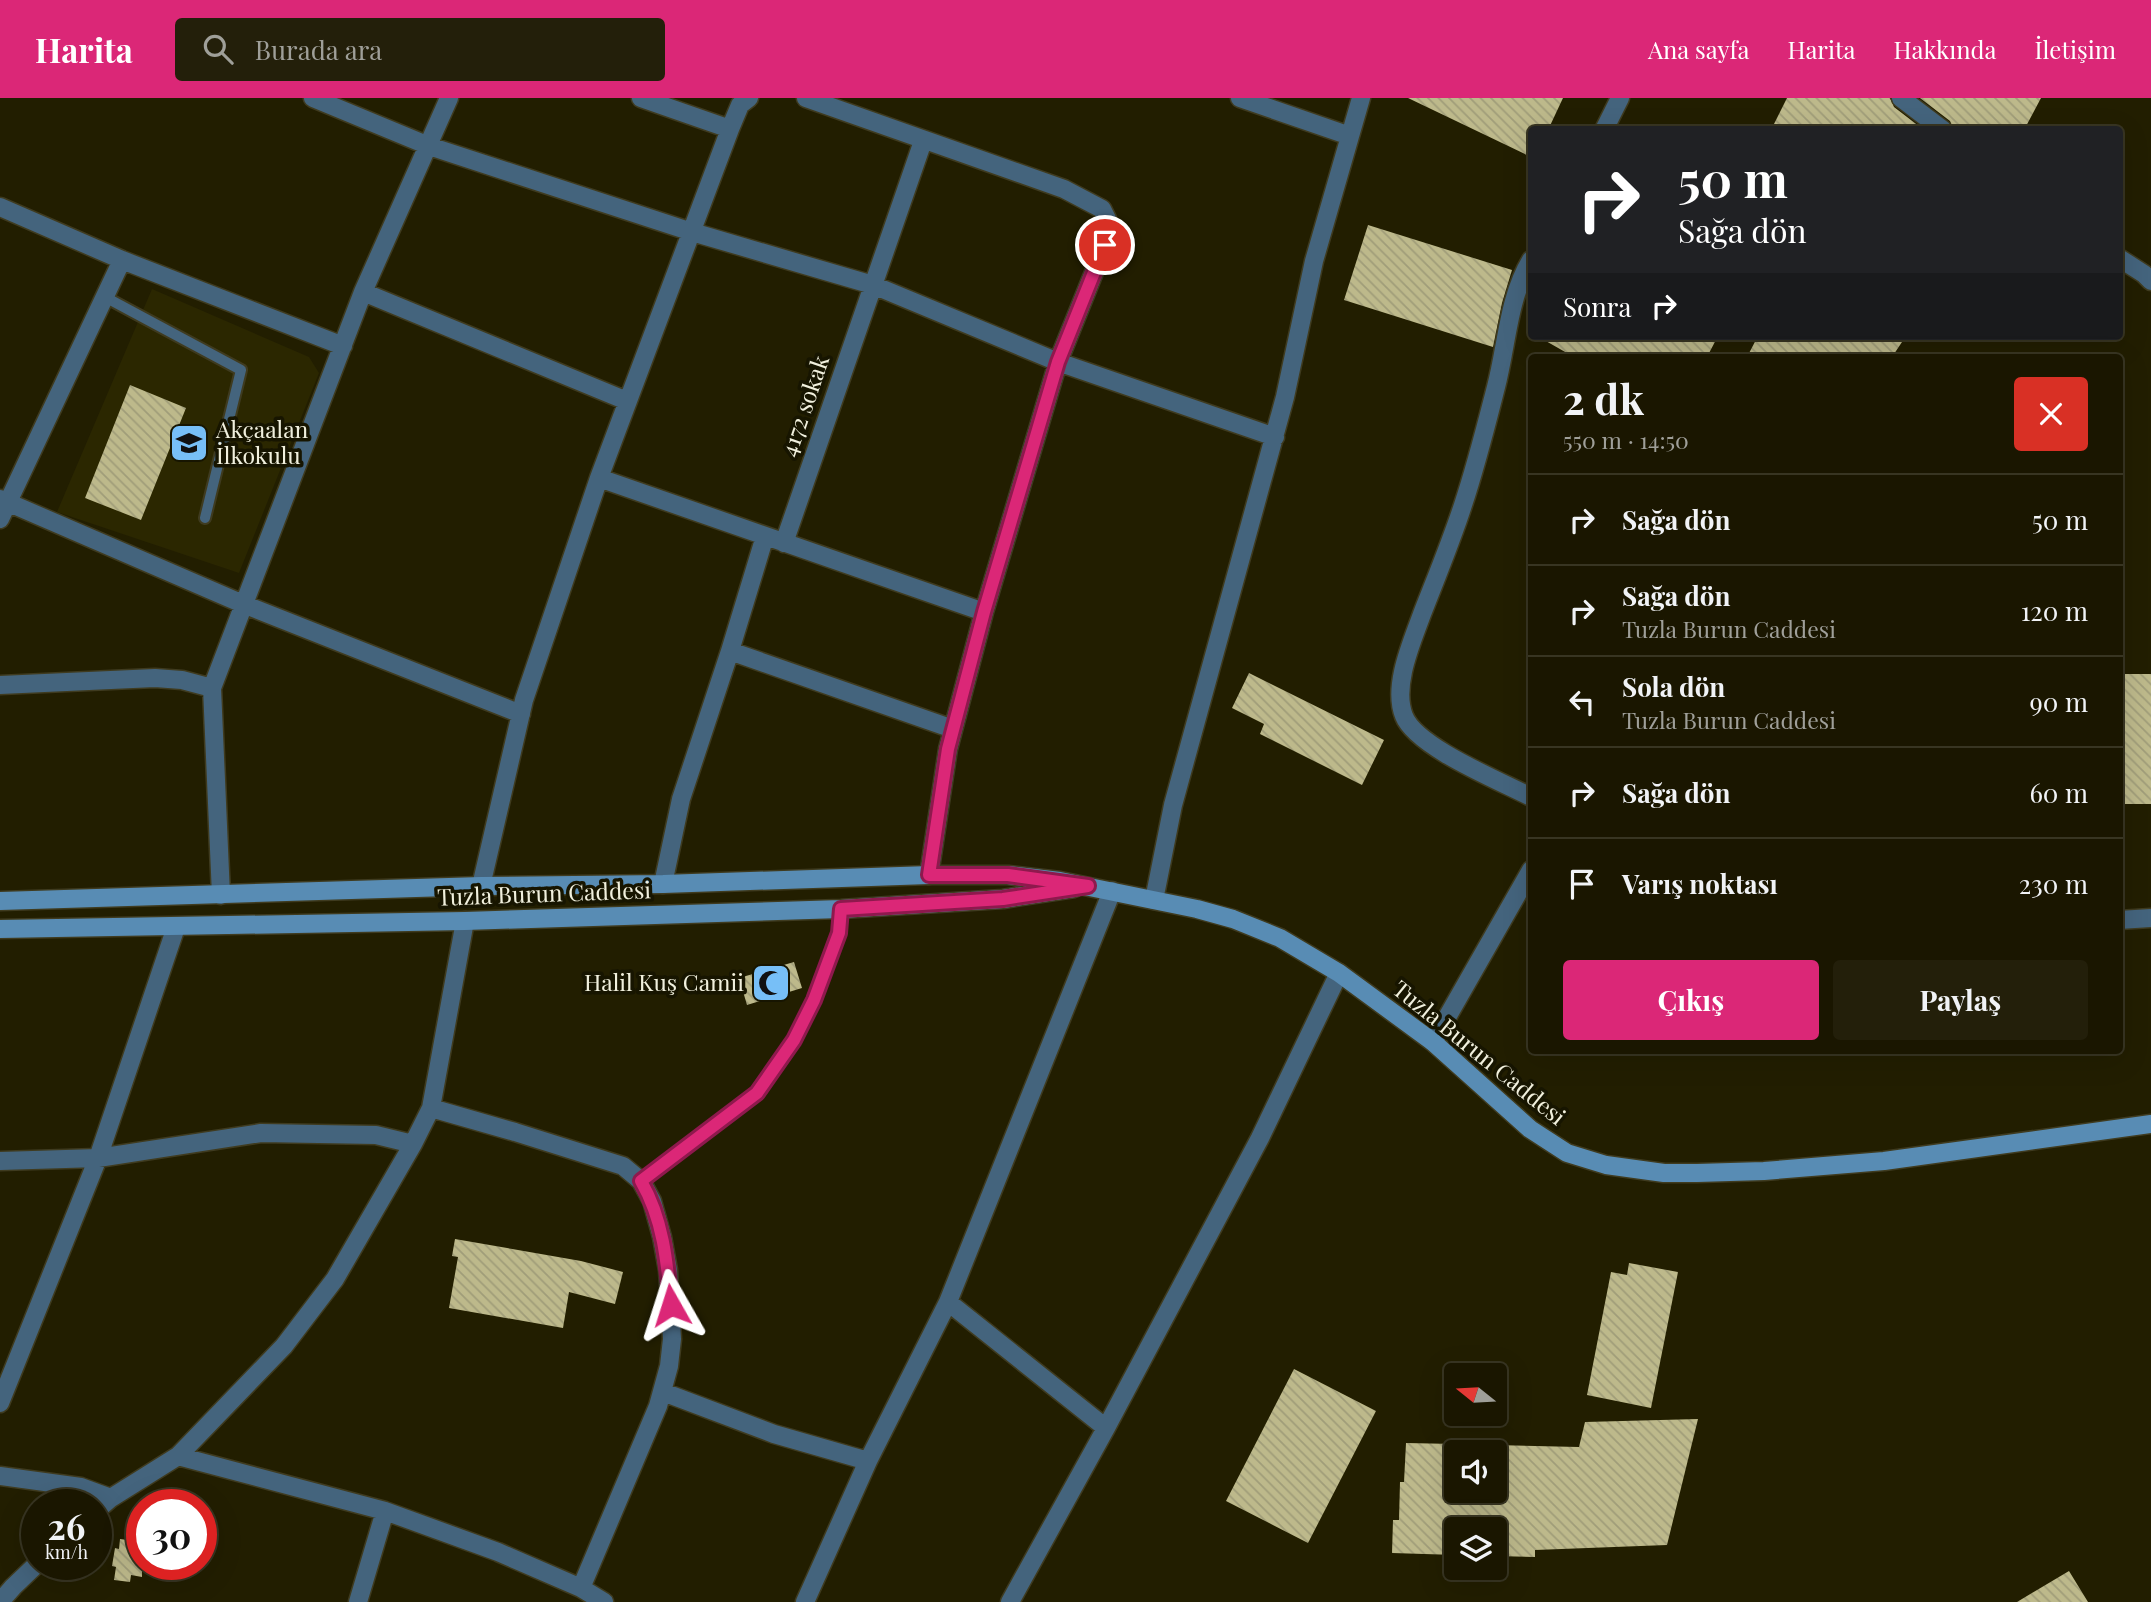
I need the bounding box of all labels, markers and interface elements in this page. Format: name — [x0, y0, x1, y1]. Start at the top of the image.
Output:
search box — [175, 18, 665, 81]
text: Harita — [35, 27, 133, 71]
icon: search — [199, 30, 237, 68]
text: Burada ara — [255, 32, 382, 67]
text: Ana sayfa — [1648, 33, 1749, 65]
text: Harita — [1787, 33, 1856, 65]
text: Hakkında — [1894, 33, 1996, 65]
text: İletişim — [2034, 33, 2116, 65]
text: 50 m — [1678, 145, 1788, 210]
icon: right — [1563, 154, 1654, 245]
text: Sağa dön — [1678, 208, 1807, 251]
pin — [1075, 215, 1135, 275]
icon: arrive — [1086, 226, 1124, 264]
icon: right — [1645, 287, 1683, 325]
text: Sonra — [1563, 289, 1631, 324]
street label: 4172 sokak — [772, 350, 835, 460]
text: 2 dk — [1563, 370, 1644, 426]
button: close — [2014, 377, 2088, 451]
place label: Akçaalan İlkokulu — [215, 413, 309, 470]
school or university icon: Akçaalan İlkokulu — [168, 422, 210, 464]
text: 550 m · 14:50 — [1563, 424, 1689, 455]
icon: right — [1563, 501, 1601, 539]
text: Sağa dön — [1622, 502, 1730, 537]
text: 50 m — [2032, 502, 2088, 537]
text: Sağa dön — [1622, 578, 1730, 613]
icon: right — [1563, 592, 1601, 630]
text: 120 m — [2021, 593, 2088, 628]
text: Tuzla Burun Caddesi — [1622, 613, 1836, 644]
text: Sola dön — [1622, 669, 1725, 704]
icon: left — [1563, 683, 1601, 721]
text: 90 m — [2030, 684, 2088, 719]
text: Tuzla Burun Caddesi — [1622, 704, 1836, 735]
icon: right — [1563, 774, 1601, 812]
text: Sağa dön — [1622, 775, 1730, 810]
text: 60 m — [2029, 775, 2088, 810]
icon: arrive — [1563, 865, 1601, 903]
text: Varış noktası — [1622, 866, 1778, 901]
text: 230 m — [2019, 866, 2088, 901]
street label: Tuzla Burun Caddesi — [437, 873, 652, 912]
button: Çıkış — [1563, 960, 1819, 1040]
button: Paylaş — [1833, 960, 2088, 1040]
mosque icon: Halil Kuş Camii — [750, 962, 792, 1004]
place label: Halil Kuş Camii — [584, 966, 744, 997]
street label: Tuzla Burun Caddesi — [1387, 972, 1573, 1131]
position arrow — [634, 1268, 708, 1342]
north arrow — [1444, 1363, 1507, 1426]
map controls — [1444, 1363, 1507, 1580]
button: sound — [1444, 1440, 1507, 1503]
speed limit sign: 30 — [126, 1489, 217, 1580]
text: 26 — [48, 1502, 85, 1549]
button: layers — [1444, 1517, 1507, 1580]
text: km/h — [45, 1540, 88, 1564]

